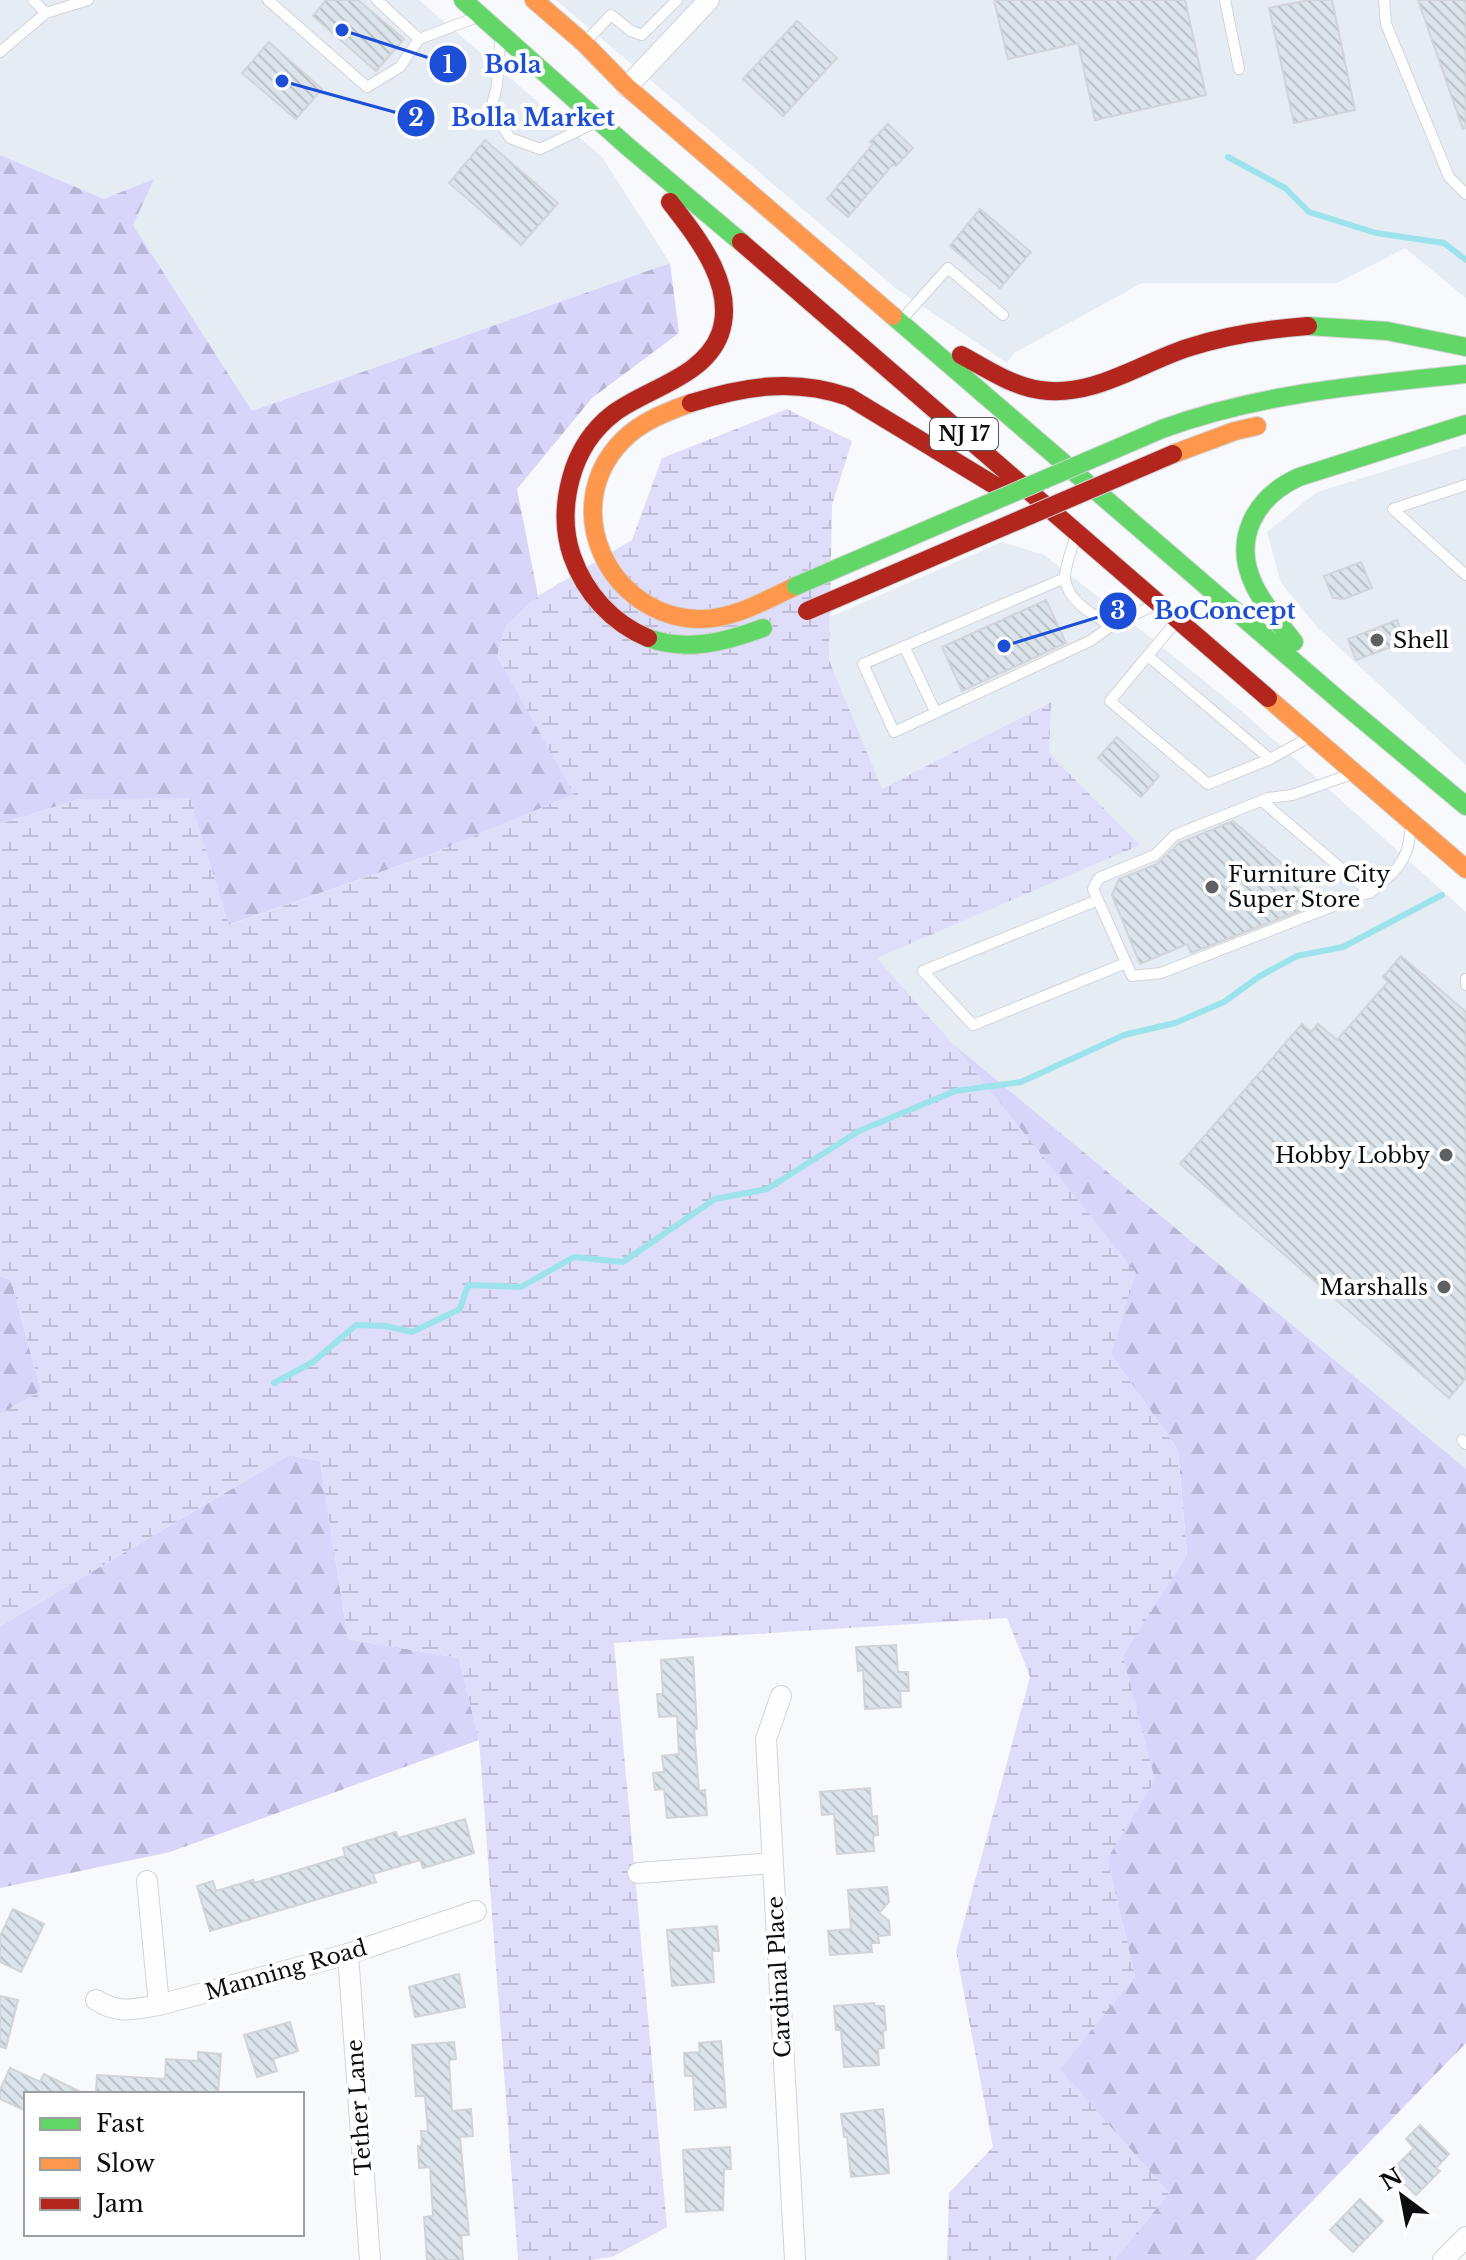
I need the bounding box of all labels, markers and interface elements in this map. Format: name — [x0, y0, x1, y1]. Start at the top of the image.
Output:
callout: Bola — [428, 40, 558, 88]
text: 1 — [443, 50, 453, 79]
text: Bola — [484, 50, 542, 79]
callout: Bolla Market — [396, 94, 631, 142]
text: 2 — [408, 103, 424, 132]
text: Bolla Market — [451, 103, 616, 132]
road number: NJ 17 — [930, 418, 998, 450]
callout: BoConcept — [1098, 587, 1311, 635]
text: 3 — [1110, 596, 1126, 625]
text: BoConcept — [1154, 596, 1297, 625]
place label: Shell — [1393, 627, 1449, 654]
marker: Shell — [1368, 631, 1386, 649]
place label: Furniture City Super Store — [1228, 861, 1390, 913]
marker: Furniture City Super Store — [1203, 878, 1221, 896]
place label: Hobby Lobby — [1275, 1142, 1430, 1169]
marker: Hobby Lobby — [1437, 1146, 1455, 1164]
place label: Marshalls — [1320, 1274, 1428, 1301]
marker: Marshalls — [1435, 1278, 1453, 1296]
street label: Cardinal Place — [761, 1895, 797, 2059]
street label: Manning Road — [202, 1934, 370, 2006]
street label: Tether Lane — [341, 2038, 377, 2176]
legend — [24, 2092, 304, 2236]
text: Fast — [96, 2109, 144, 2138]
text: Slow — [96, 2149, 155, 2178]
north arrow — [1362, 2156, 1442, 2236]
text: N — [1376, 2162, 1408, 2196]
text: Jam — [93, 2189, 144, 2218]

